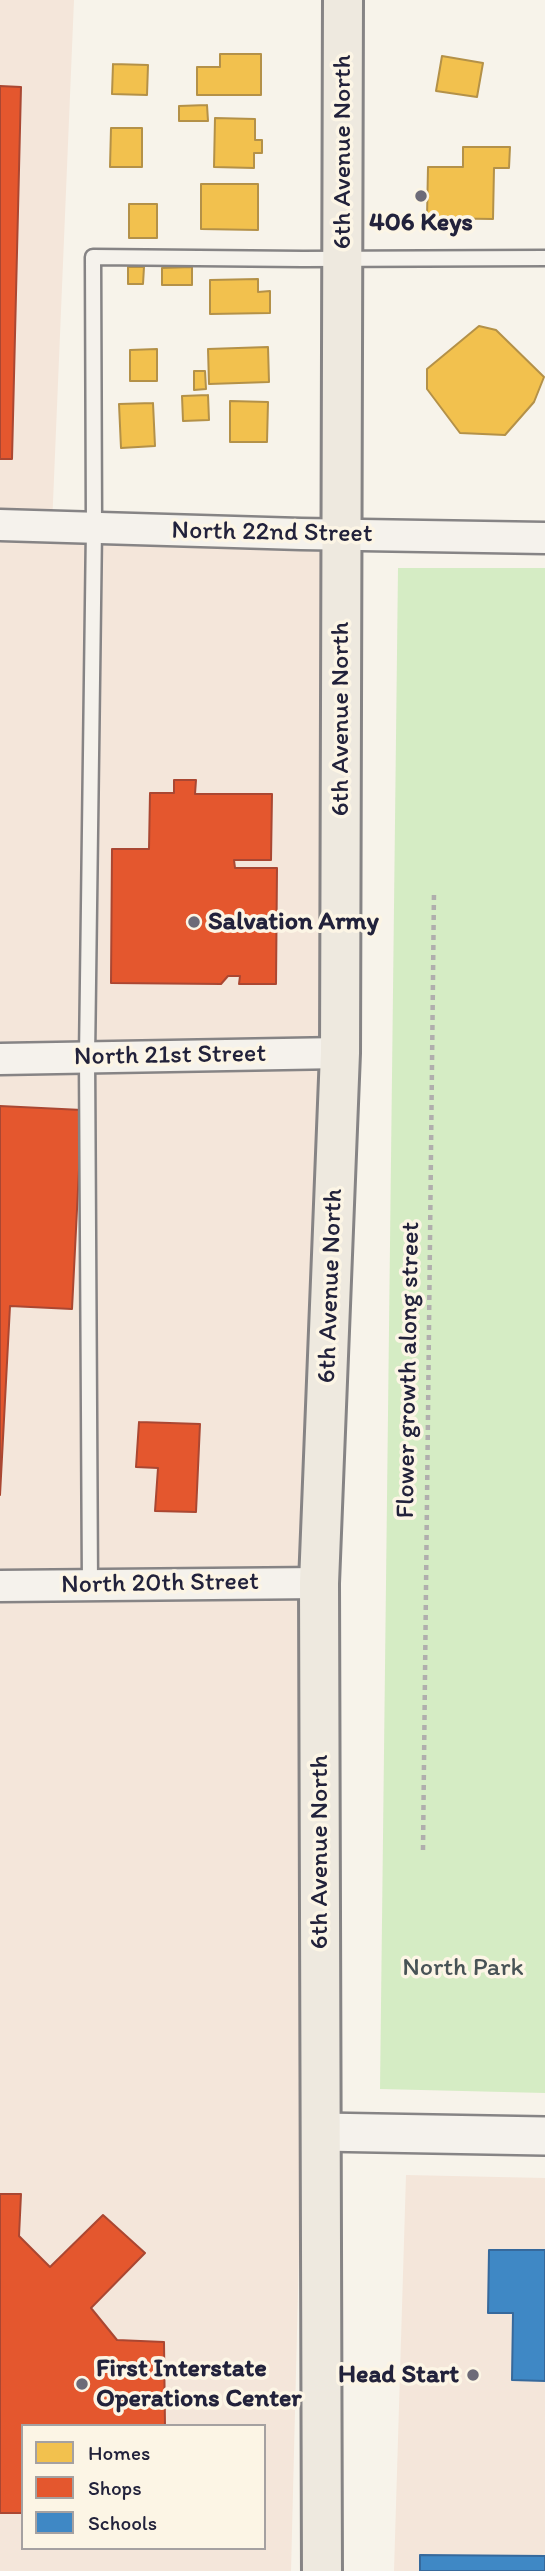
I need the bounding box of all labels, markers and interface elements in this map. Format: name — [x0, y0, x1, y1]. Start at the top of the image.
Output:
street label: 6th Avenue North — [327, 55, 359, 249]
marker: 406 Keys — [413, 188, 429, 204]
place label: 406 Keys — [369, 207, 473, 239]
street label: North 22nd Street — [171, 516, 373, 550]
street label: 6th Avenue North — [325, 622, 357, 816]
place label: Salvation Army — [208, 906, 379, 938]
marker: Salvation Army — [186, 914, 202, 930]
street label: North 21st Street — [74, 1039, 266, 1073]
street label: 6th Avenue North — [312, 1188, 350, 1384]
street label: Flower growth along street — [391, 1221, 427, 1519]
street label: North 20th Street — [61, 1567, 259, 1601]
street label: 6th Avenue North — [304, 1755, 336, 1949]
park label: North Park — [402, 1952, 524, 1984]
place label: First Interstate Operations Center — [96, 2353, 302, 2414]
place label: Head Start — [338, 2359, 459, 2391]
marker: Head Start — [465, 2367, 481, 2383]
marker: First Interstate Operations Center — [74, 2376, 90, 2392]
legend — [21, 2424, 266, 2550]
text: Homes — [88, 2440, 150, 2465]
text: Shops — [88, 2475, 142, 2500]
text: Schools — [88, 2510, 157, 2535]

